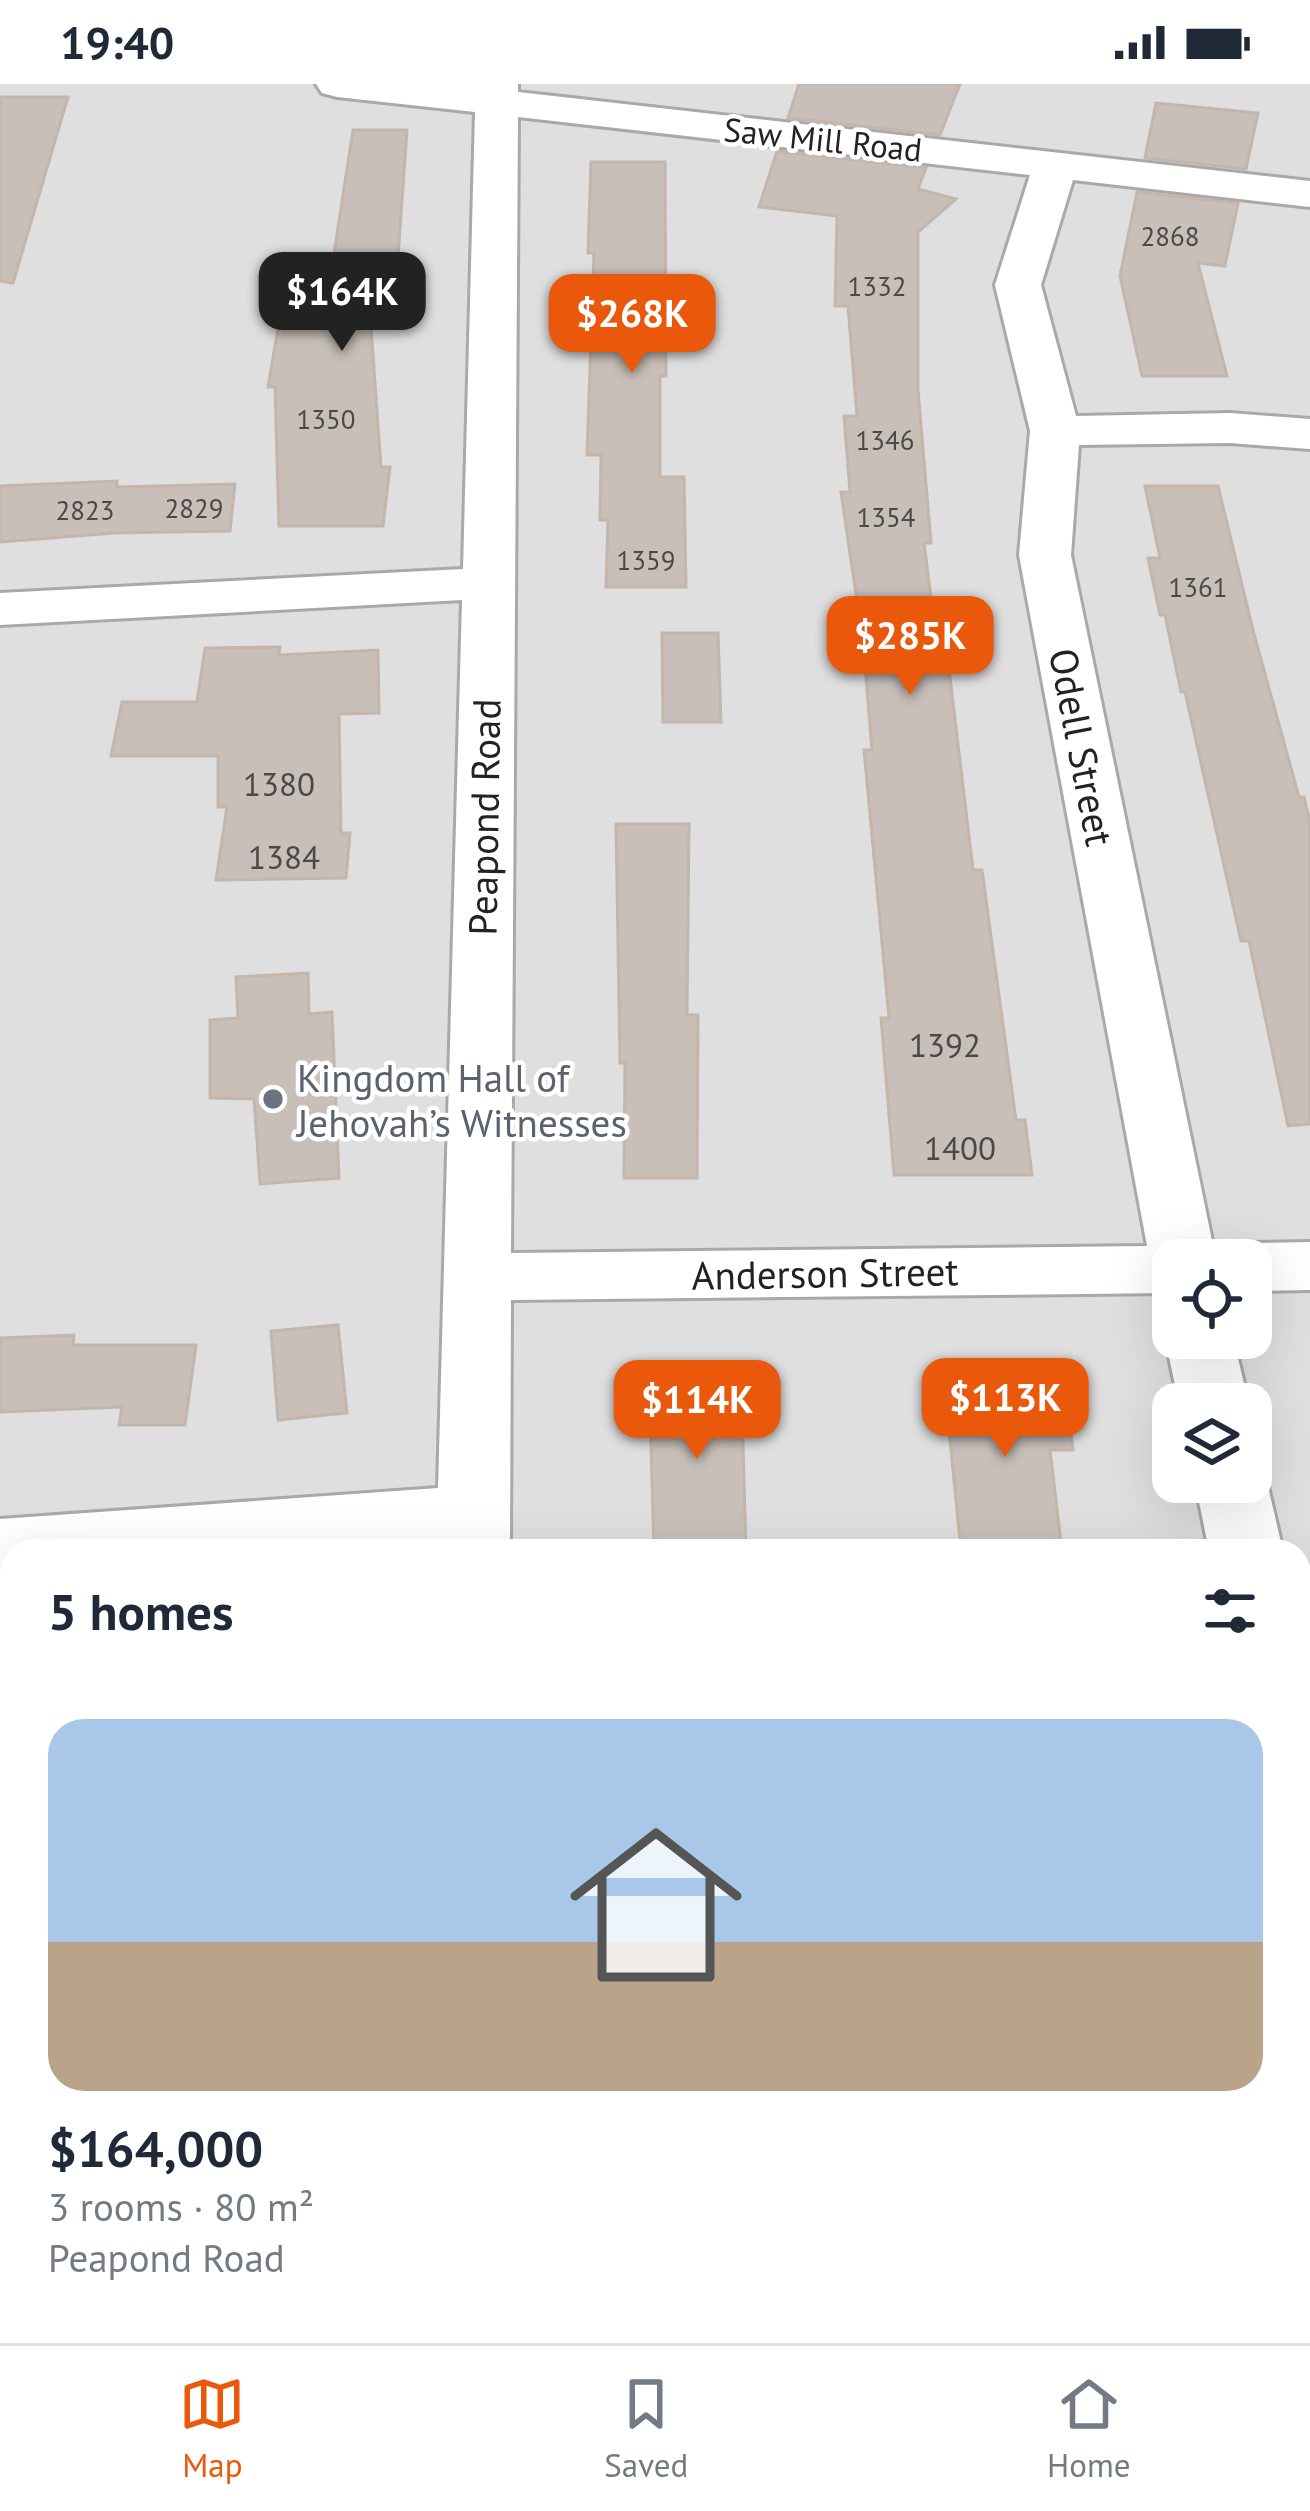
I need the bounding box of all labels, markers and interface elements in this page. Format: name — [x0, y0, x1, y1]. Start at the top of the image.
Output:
text: 19:40 — [60, 13, 174, 71]
street label: Saw Mill Road — [722, 107, 924, 171]
house number: 2868 — [1141, 219, 1199, 253]
pin: $164K — [258, 252, 426, 354]
text: $164K — [286, 265, 398, 316]
house number: 1332 — [848, 269, 906, 303]
pin: $268K — [548, 274, 716, 376]
text: $268K — [576, 287, 688, 338]
house number: 1350 — [297, 402, 355, 436]
house number: 1346 — [856, 423, 914, 457]
house number: 2829 — [165, 491, 223, 525]
house number: 2823 — [56, 493, 114, 527]
house number: 1354 — [857, 500, 916, 534]
house number: 1359 — [617, 543, 675, 577]
house number: 1361 — [1169, 570, 1227, 604]
pin: $285K — [826, 596, 994, 698]
text: $285K — [854, 609, 966, 660]
street label: Odell Street — [1038, 644, 1126, 850]
street label: Peapond Road — [456, 698, 512, 936]
house number: 1380 — [243, 762, 315, 805]
house number: 1384 — [248, 835, 320, 878]
house number: 1392 — [909, 1023, 981, 1066]
place label: Kingdom Hall of Jehovah’s Witnesses — [295, 1052, 627, 1148]
marker: Kingdom Hall of Jehovah’s Witnesses — [260, 1086, 286, 1112]
house number: 1400 — [924, 1126, 996, 1169]
map controls — [1152, 1239, 1272, 1503]
button: locate — [1152, 1239, 1272, 1359]
street label: Anderson Street — [691, 1245, 959, 1301]
pin: $113K — [921, 1358, 1089, 1460]
pin: $114K — [613, 1360, 781, 1462]
text: $113K — [949, 1371, 1061, 1422]
text: $114K — [641, 1373, 753, 1424]
button: layers — [1152, 1383, 1272, 1503]
text: 5 homes — [48, 1578, 234, 1644]
icon: filters — [1197, 1578, 1263, 1644]
icon: home — [548, 1797, 764, 2013]
text: $164,000 — [48, 2115, 263, 2181]
text: 3 rooms · 80 m² — [48, 2181, 314, 2232]
text: Peapond Road — [48, 2232, 285, 2283]
tab: Map — [179, 2371, 245, 2486]
tab: Saved — [604, 2371, 688, 2486]
tab: Home — [1047, 2371, 1131, 2486]

